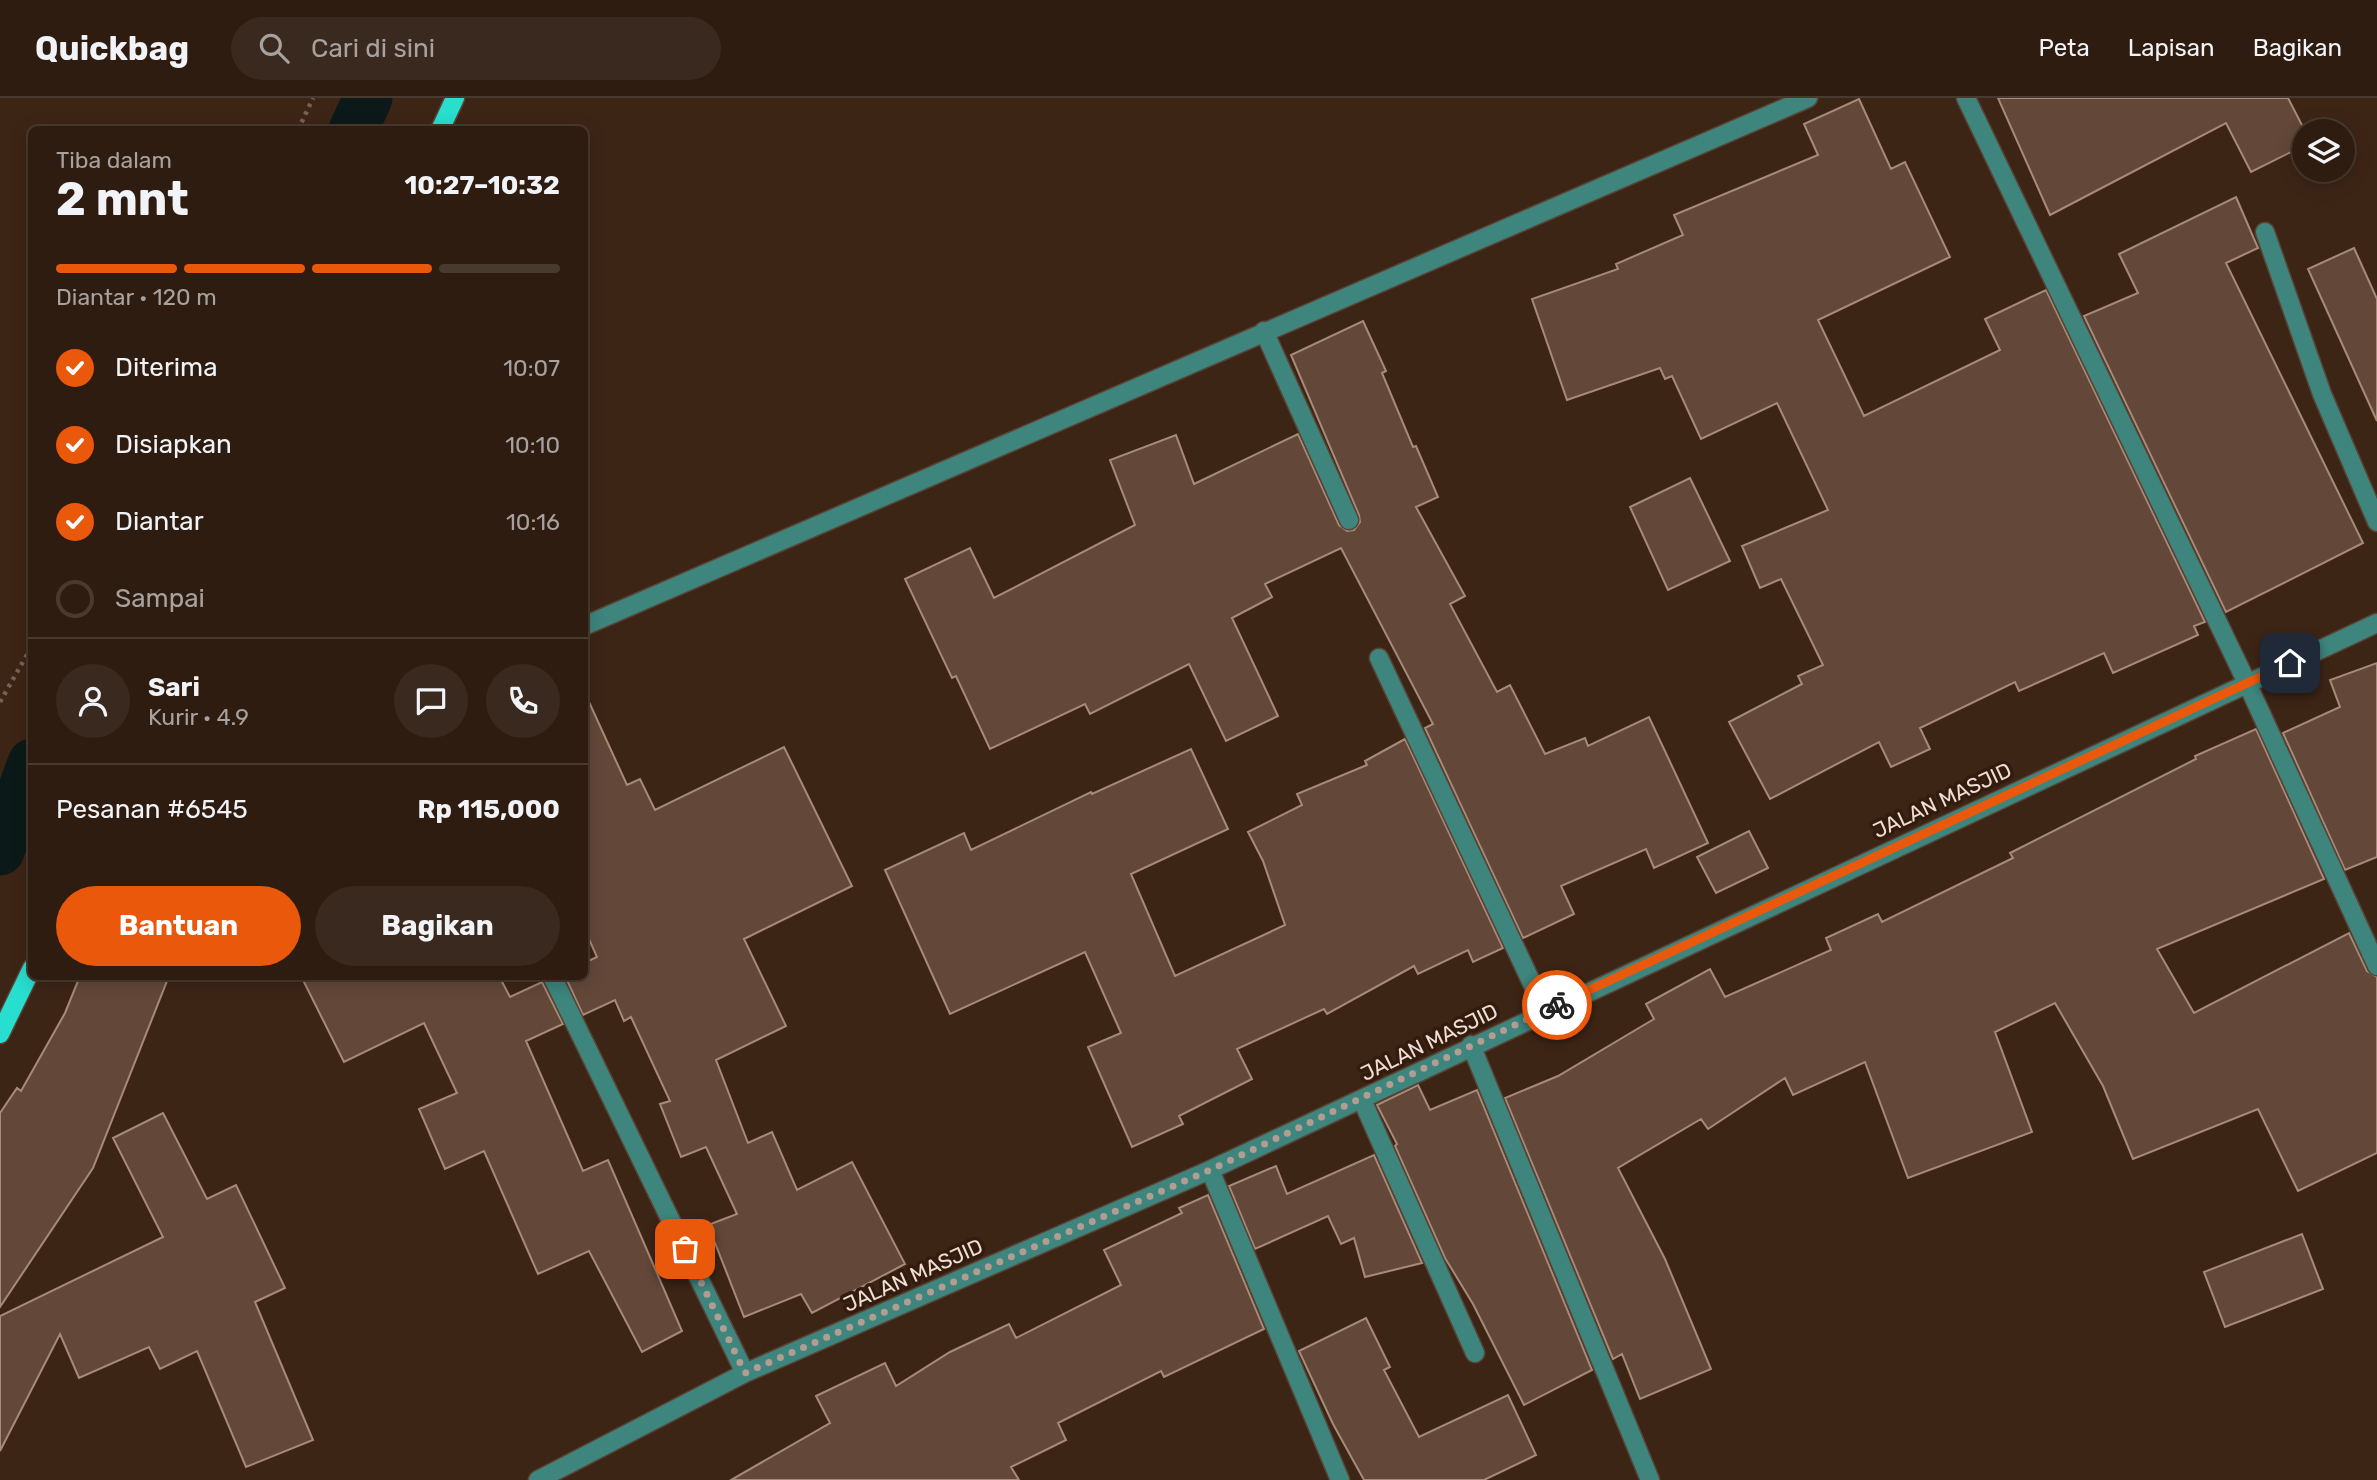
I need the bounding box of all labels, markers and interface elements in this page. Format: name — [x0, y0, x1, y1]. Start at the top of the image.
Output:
search box — [231, 17, 721, 80]
text: Quickbag — [35, 29, 189, 68]
icon: search — [255, 29, 293, 67]
text: Cari di sini — [311, 33, 435, 64]
text: Peta — [2038, 34, 2090, 62]
text: Lapisan — [2128, 34, 2215, 62]
text: Bagikan — [2253, 34, 2342, 62]
map controls — [2292, 119, 2355, 182]
button: layers — [2292, 119, 2355, 182]
text: Tiba dalam — [56, 146, 172, 174]
text: 10:27–10:32 — [404, 170, 560, 201]
text: 2 mnt — [56, 172, 189, 227]
text: Diantar · 120 m — [56, 283, 217, 311]
icon: check — [56, 349, 94, 387]
text: Diterima — [115, 352, 218, 383]
text: 10:07 — [503, 354, 560, 382]
icon: check — [56, 426, 94, 464]
text: Disiapkan — [115, 429, 232, 460]
text: 10:10 — [505, 431, 560, 459]
icon: check — [56, 503, 94, 541]
text: Diantar — [115, 506, 204, 537]
text: 10:16 — [506, 508, 560, 536]
text: Sampai — [115, 583, 205, 614]
pin — [2260, 633, 2320, 693]
icon: home — [2271, 644, 2309, 682]
button: person — [56, 664, 130, 738]
button: chat — [394, 664, 468, 738]
button: phone — [486, 664, 560, 738]
text: Sari — [148, 672, 200, 703]
text: Kurir · 4.9 — [148, 703, 249, 731]
street label: JALAN MASJID — [1869, 757, 2015, 843]
text: Pesanan #6545 — [56, 794, 248, 825]
text: Rp 115,000 — [417, 794, 560, 825]
button: Bantuan — [56, 886, 301, 966]
button: Bagikan — [315, 886, 560, 966]
courier — [1522, 970, 1592, 1040]
icon: bike — [1538, 986, 1576, 1024]
street label: JALAN MASJID — [1356, 998, 1502, 1086]
pin — [655, 1219, 715, 1279]
icon: bag — [666, 1230, 704, 1268]
street label: JALAN MASJID — [839, 1233, 987, 1317]

